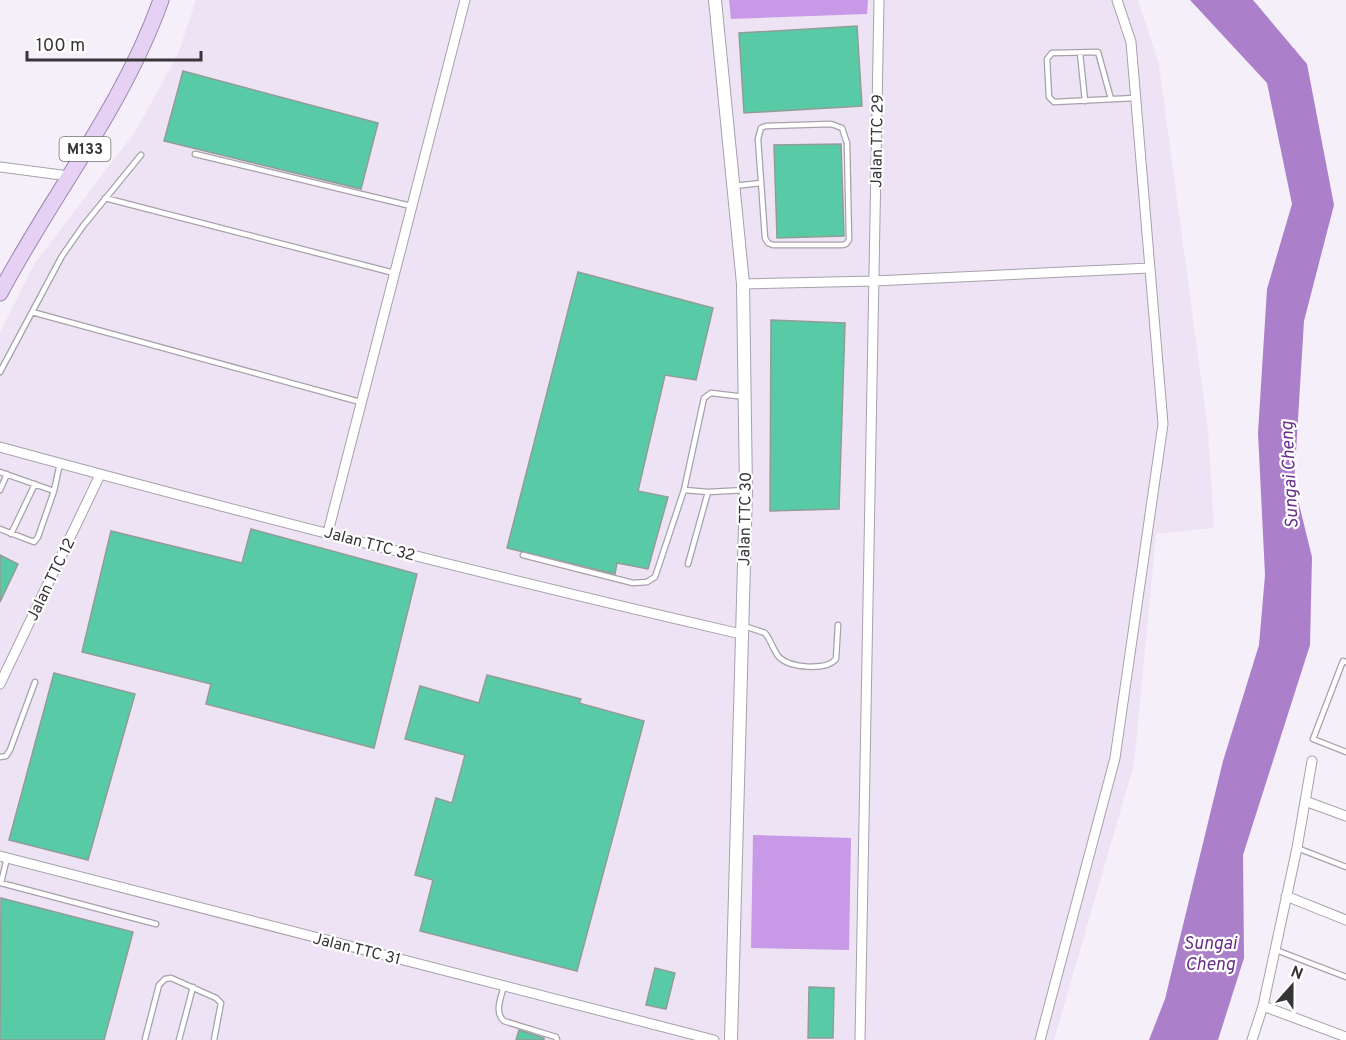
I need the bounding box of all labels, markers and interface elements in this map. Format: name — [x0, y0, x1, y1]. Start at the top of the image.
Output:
scale bar — [27, 24, 201, 62]
text: 100 m — [36, 35, 85, 58]
street label: Jalan TTC 29 — [867, 94, 889, 188]
road number: M133 — [60, 137, 110, 161]
water label: Sungai Cheng — [1276, 420, 1305, 529]
street label: Jalan TTC 30 — [735, 472, 757, 566]
street label: Jalan TTC 32 — [322, 523, 417, 567]
street label: Jalan TTC 12 — [23, 535, 81, 625]
street label: Jalan TTC 31 — [310, 929, 403, 971]
water label: Sungai Cheng — [1183, 933, 1238, 977]
north arrow — [1262, 956, 1322, 1016]
text: N — [1288, 962, 1306, 985]

